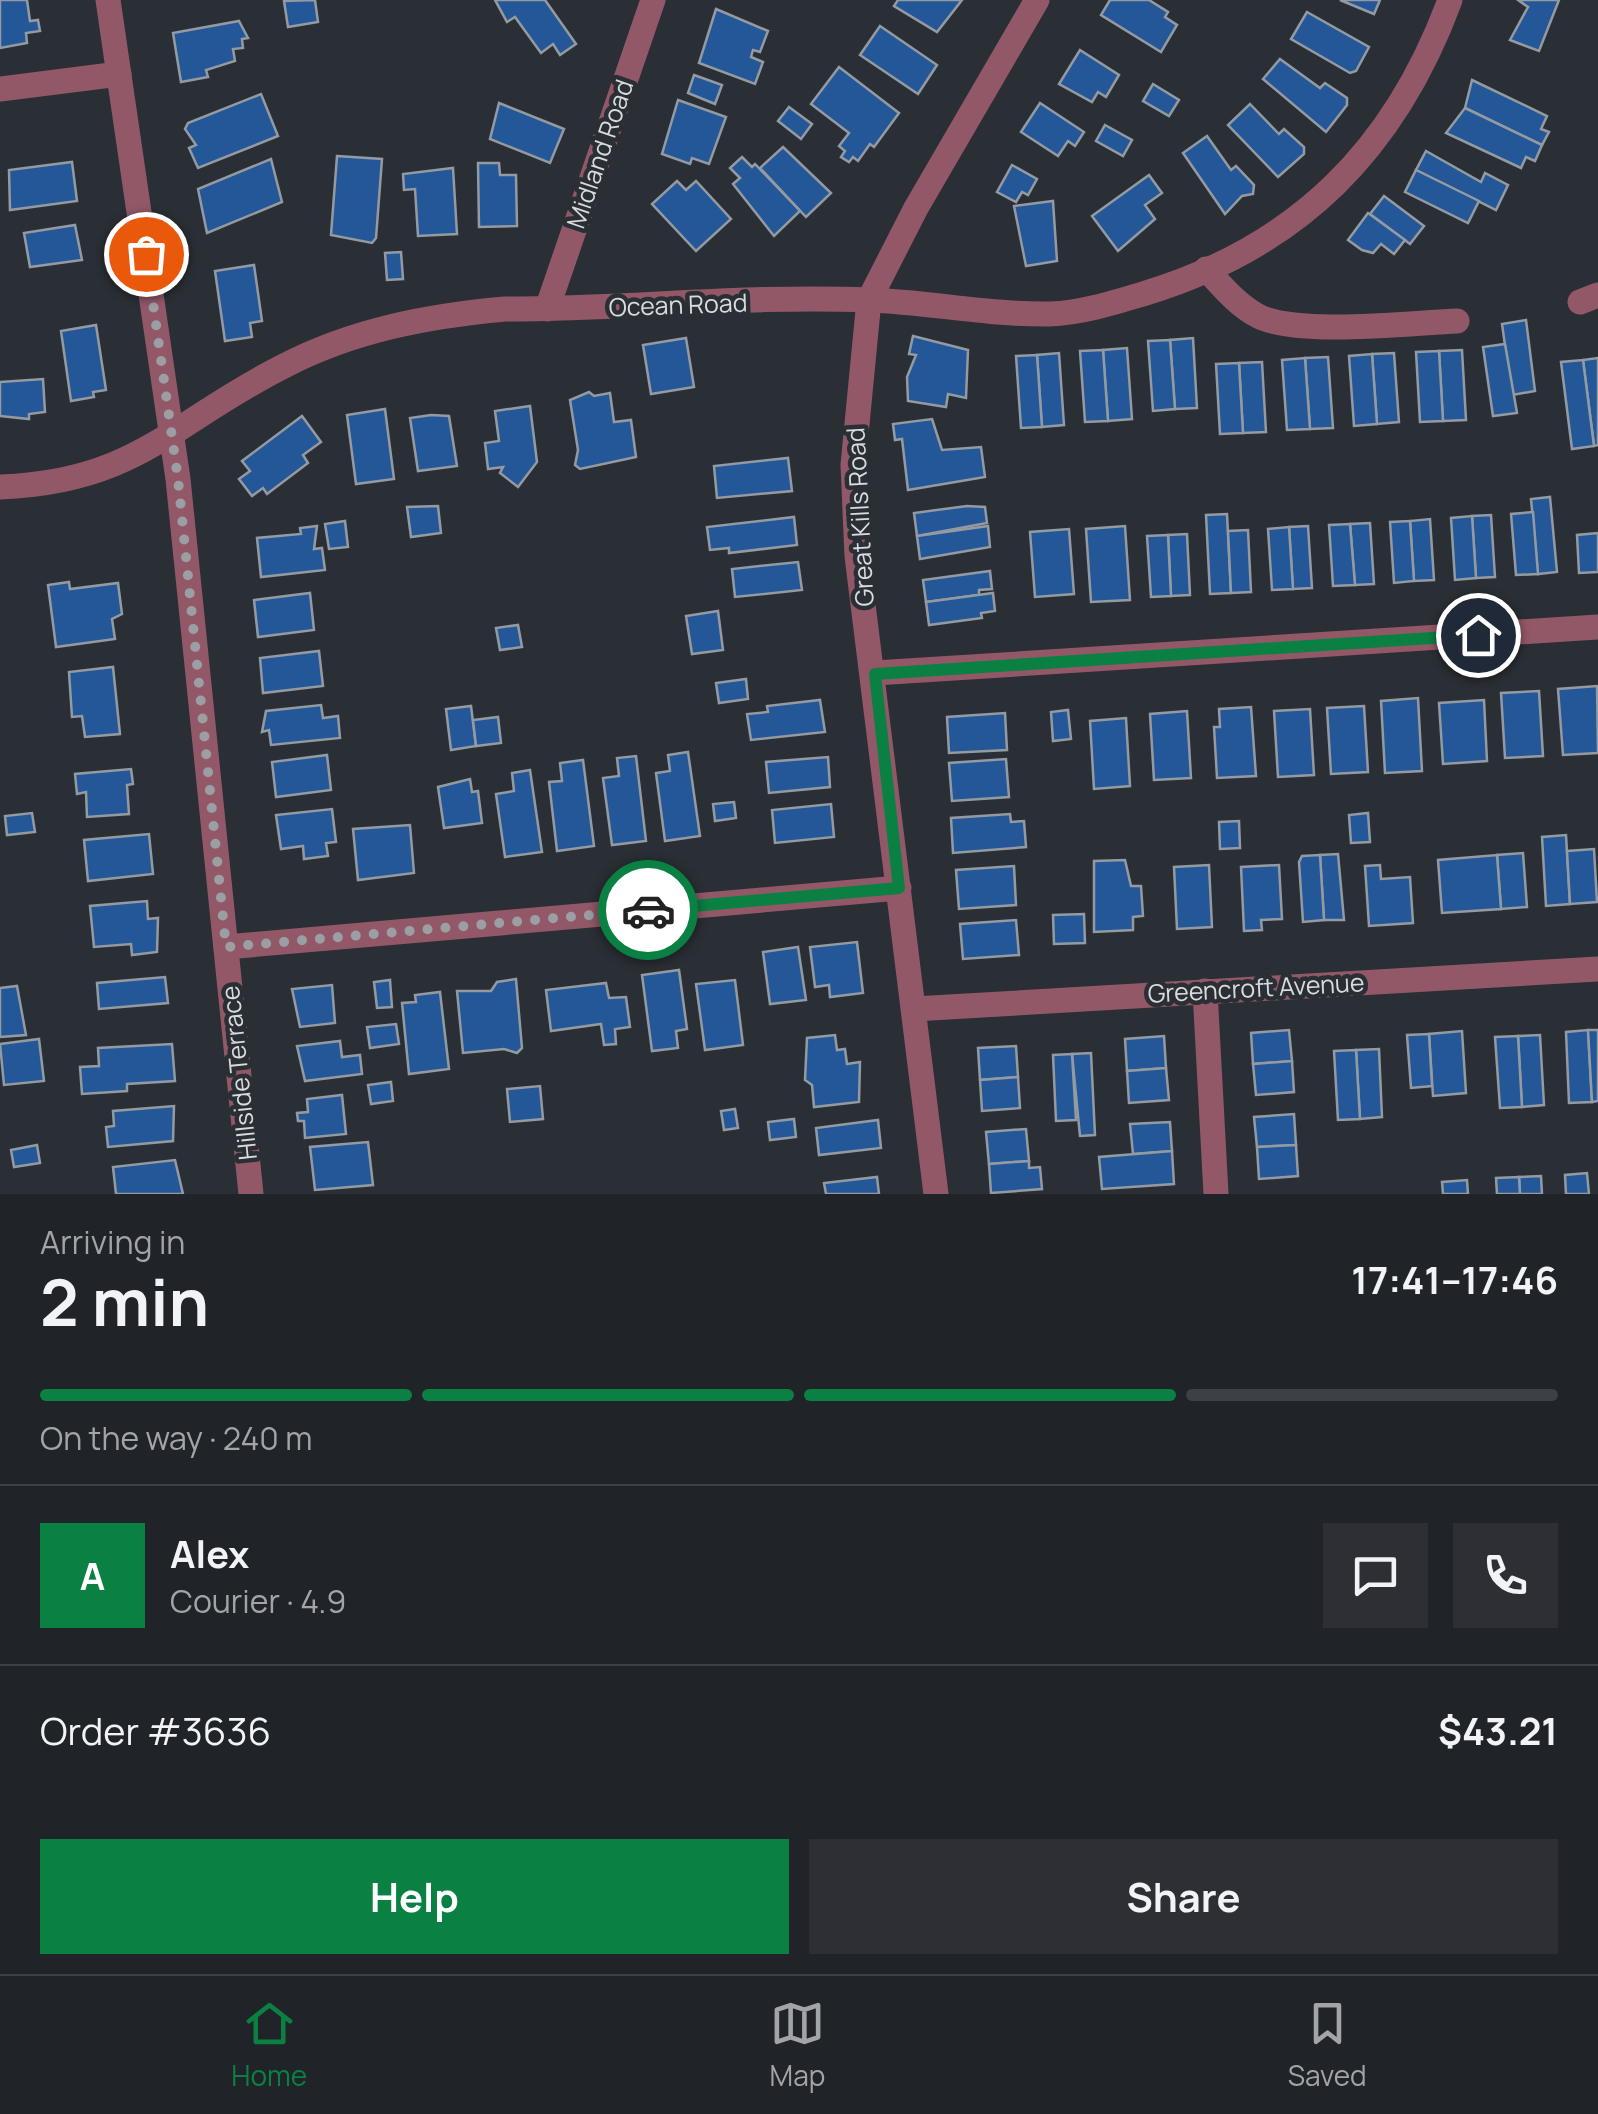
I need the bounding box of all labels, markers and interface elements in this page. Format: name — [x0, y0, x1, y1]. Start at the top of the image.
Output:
street label: Midland Road — [558, 75, 641, 233]
pin — [104, 212, 189, 297]
icon: bag — [119, 227, 174, 282]
street label: Ocean Road — [608, 285, 748, 324]
street label: Great Kills Road — [837, 427, 882, 608]
pin — [1436, 593, 1521, 678]
icon: home — [1451, 608, 1506, 663]
courier — [598, 860, 698, 960]
icon: car — [621, 883, 676, 938]
street label: Greencroft Avenue — [1147, 964, 1365, 1011]
street label: Hillside Terrace — [212, 984, 265, 1162]
text: Arriving in — [40, 1220, 185, 1264]
text: 17:41–17:46 — [1351, 1253, 1558, 1305]
text: 2 min — [40, 1257, 209, 1346]
text: On the way · 240 m — [40, 1416, 312, 1460]
button: chat — [1323, 1523, 1428, 1628]
button: phone — [1453, 1523, 1558, 1628]
text: Alex — [170, 1527, 249, 1579]
text: A — [80, 1549, 105, 1601]
text: Courier · 4.9 — [170, 1579, 346, 1623]
text: Order #3636 — [40, 1704, 271, 1756]
text: $43.21 — [1438, 1704, 1558, 1756]
button: Help — [40, 1839, 789, 1954]
button: Share — [809, 1839, 1558, 1954]
tab: Home — [231, 1996, 307, 2094]
tab: Map — [770, 1996, 825, 2094]
tab: Saved — [1288, 1996, 1367, 2094]

